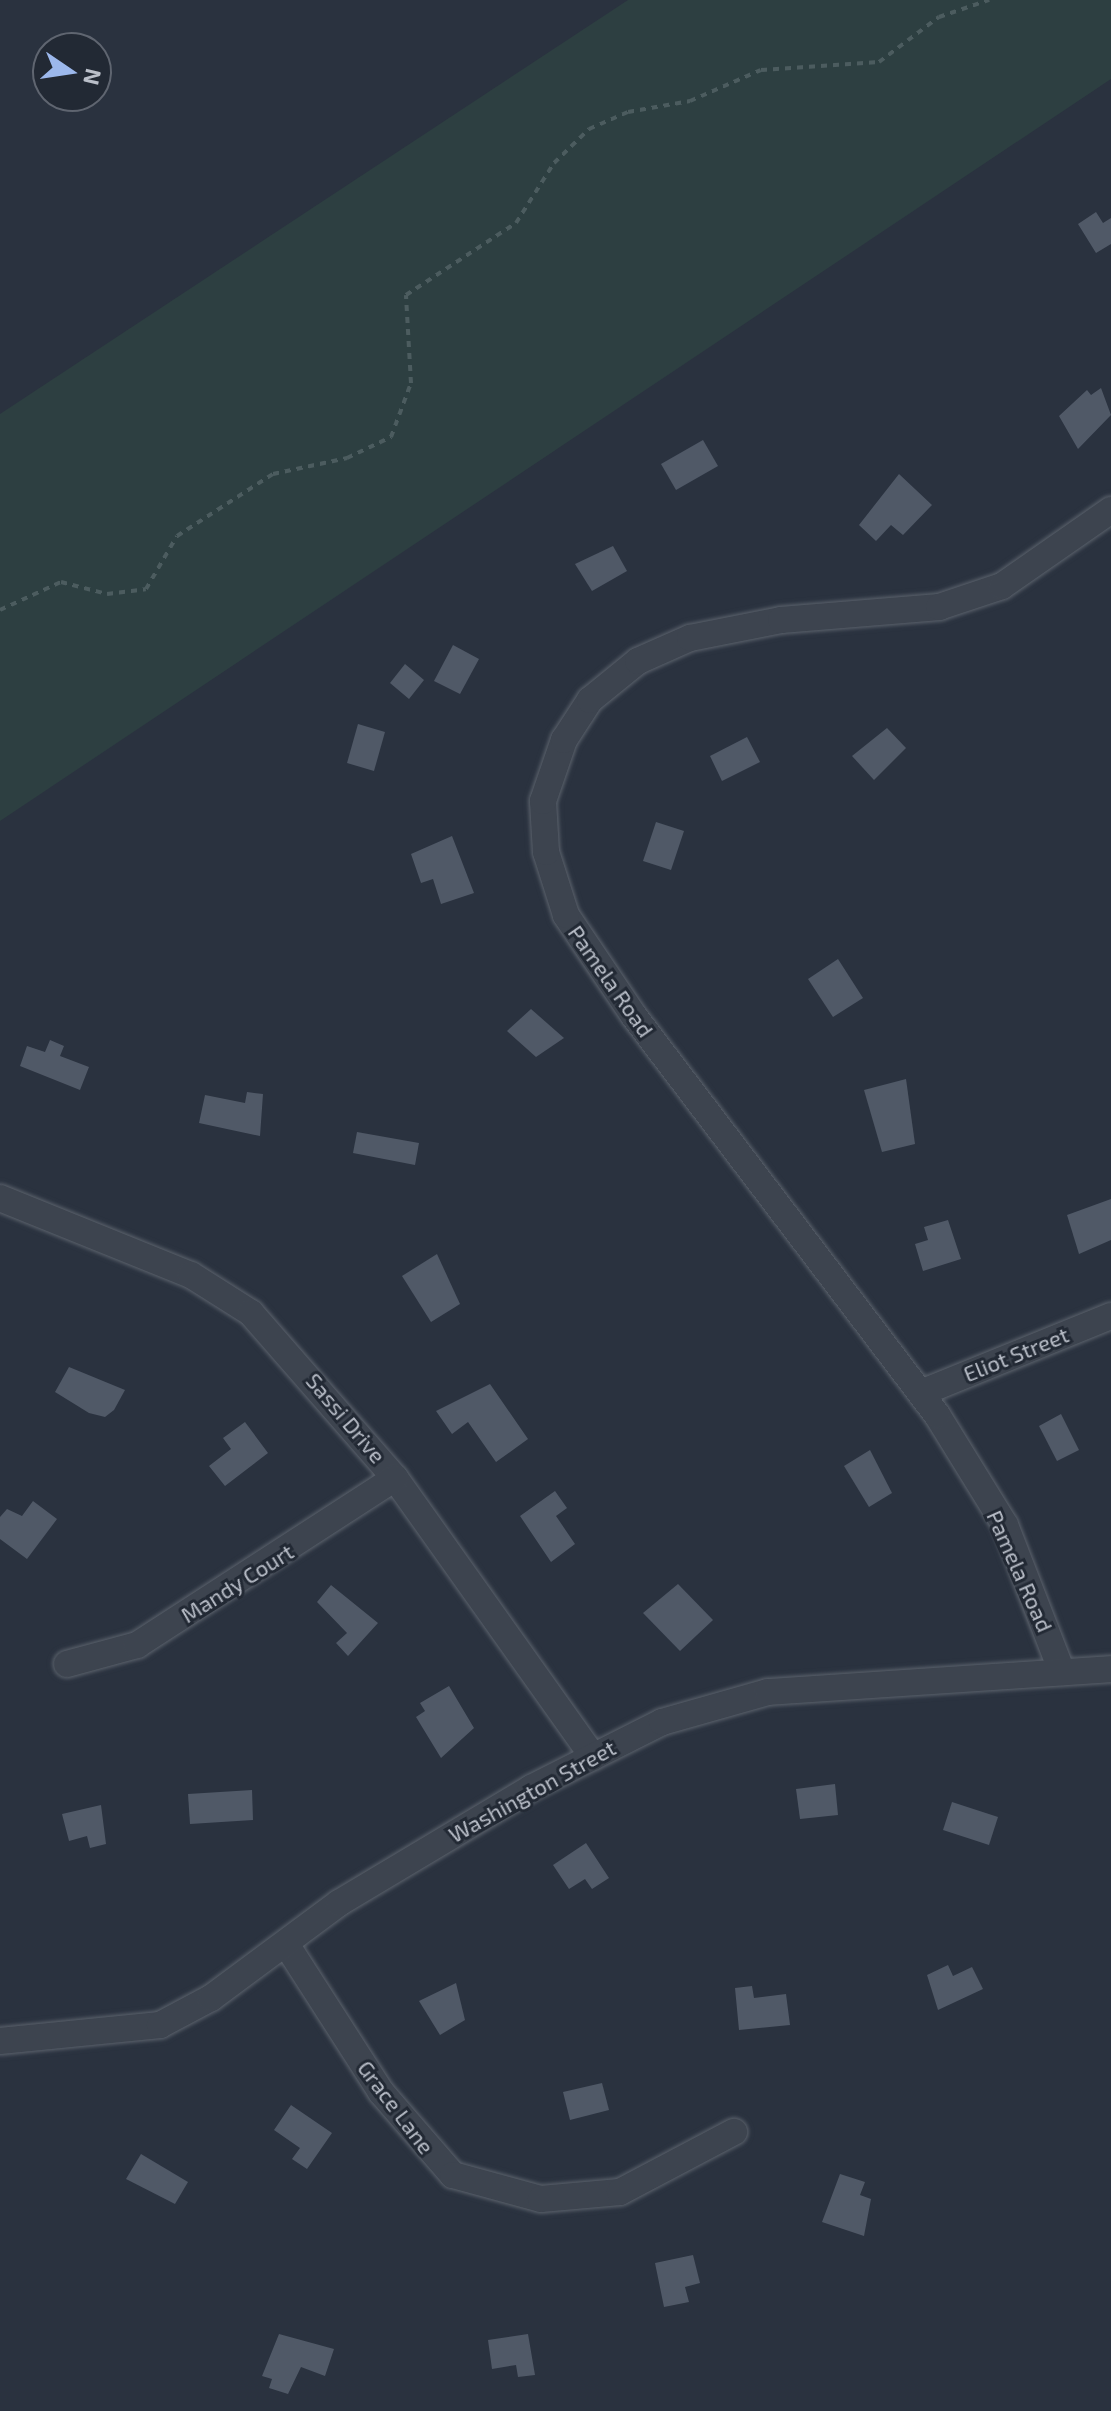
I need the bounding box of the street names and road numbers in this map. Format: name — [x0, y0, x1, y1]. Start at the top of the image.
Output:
street label: Pamela Road — [563, 920, 659, 1042]
street label: Eliot Street — [959, 1321, 1073, 1387]
street label: Sassi Drive — [301, 1368, 391, 1468]
street label: Pamela Road — [981, 1506, 1059, 1636]
street label: Mandy Court — [176, 1538, 298, 1628]
street label: Washington Street — [444, 1734, 620, 1848]
street label: Grace Lane — [352, 2055, 440, 2159]

